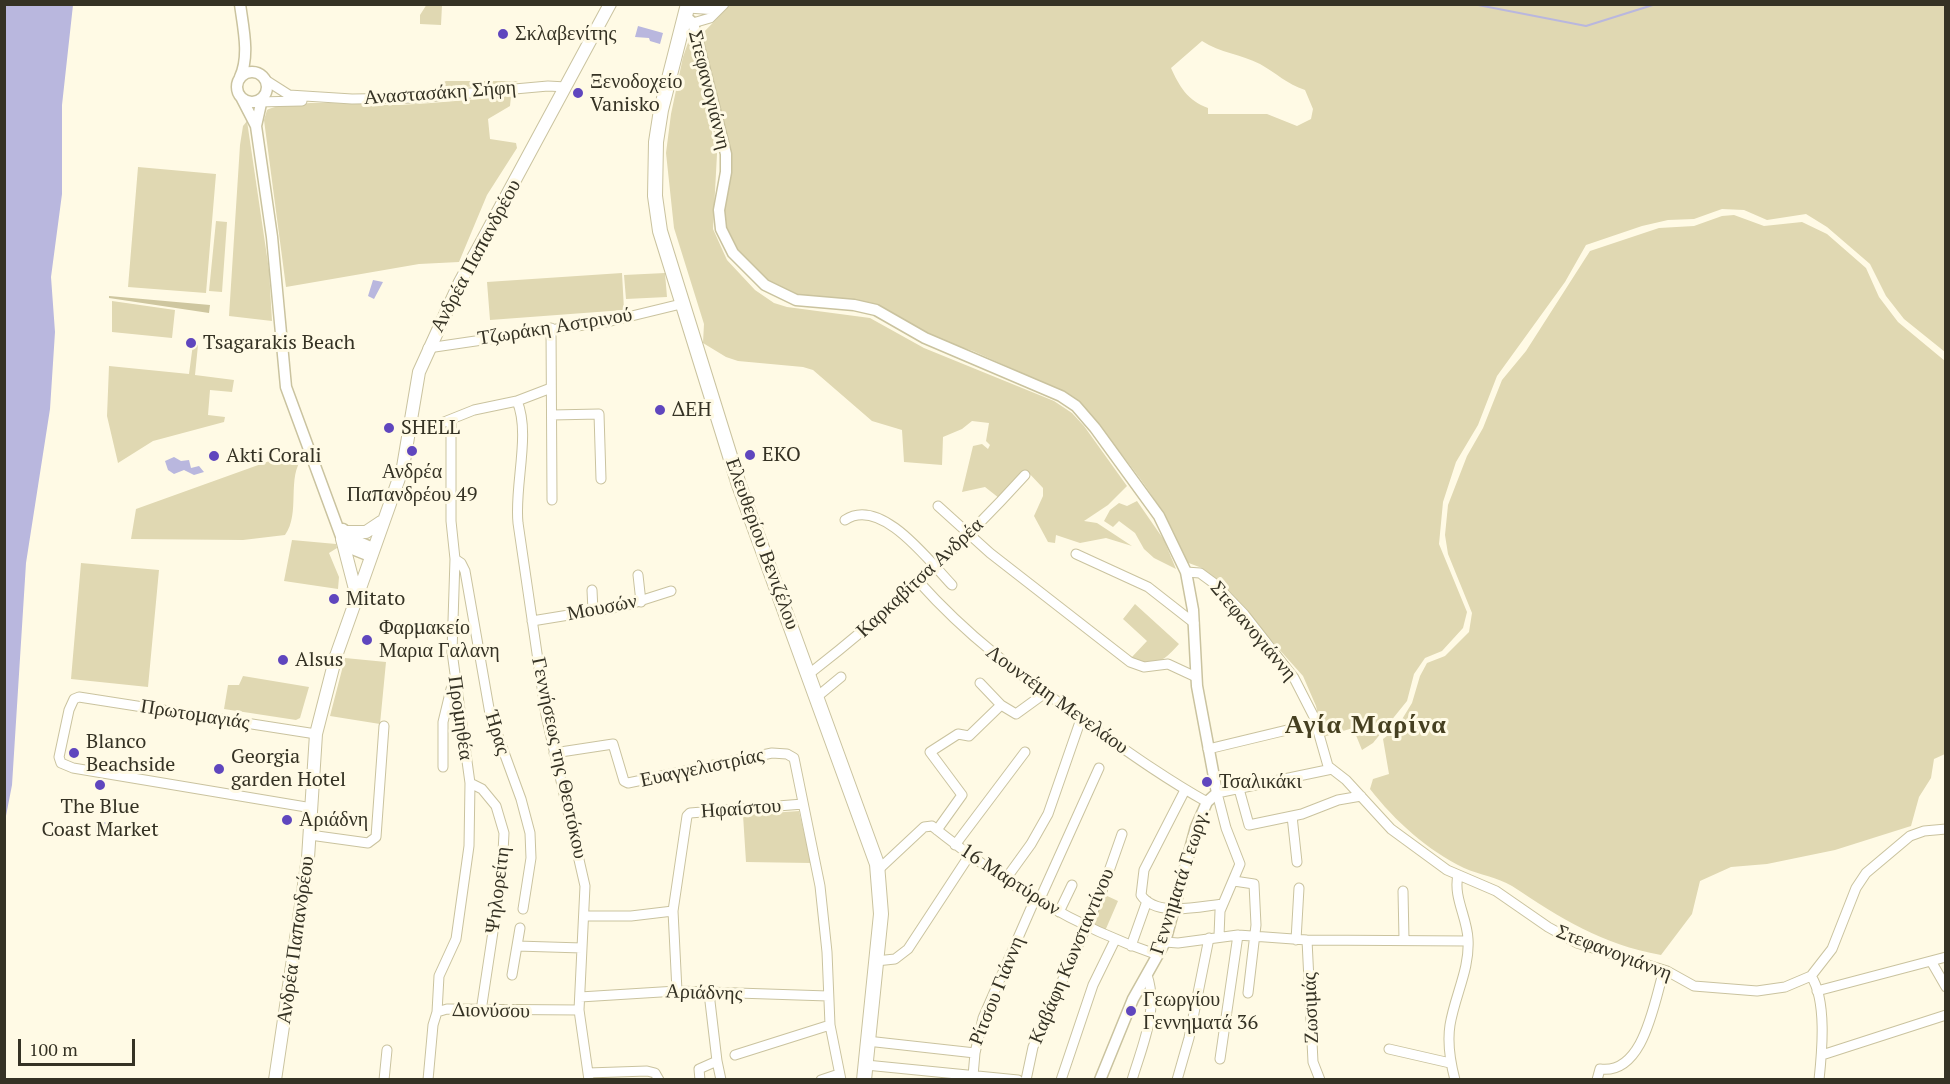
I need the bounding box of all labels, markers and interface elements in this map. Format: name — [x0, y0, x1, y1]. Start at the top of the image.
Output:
place label: Σκλαβενίτης — [515, 22, 616, 46]
marker: Σκλαβενίτης — [496, 27, 510, 41]
street label: Στεφανογιάννη — [683, 28, 735, 152]
place label: Ξενοδοχείο Vanisko — [590, 70, 682, 117]
street label: Αναστασάκη Σήφη — [363, 76, 517, 110]
marker: Ξενοδοχείο Vanisko — [571, 86, 585, 100]
street label: Ανδρέα Παπανδρέου — [426, 175, 526, 337]
street label: Τζωράκη Αστρινού — [476, 303, 634, 351]
place label: Tsagarakis Beach — [203, 331, 355, 355]
marker: Tsagarakis Beach — [184, 336, 198, 350]
place label: ΔΕΗ — [672, 398, 712, 422]
marker: ΔΕΗ — [653, 403, 667, 417]
place label: SHELL — [401, 416, 460, 440]
marker: SHELL — [382, 421, 396, 435]
place label: EKO — [762, 443, 801, 467]
place label: Akti Corali — [226, 444, 322, 468]
marker: Ανδρέα Παπανδρέου 49 — [405, 444, 419, 458]
marker: EKO — [743, 448, 757, 462]
marker: Akti Corali — [207, 449, 221, 463]
street label: Ελευθερίου Βενιζέλου — [720, 455, 804, 633]
place label: Ανδρέα Παπανδρέου 49 — [347, 460, 477, 507]
street label: Καρκαβίτσα Ανδρέα — [852, 513, 988, 643]
street label: Στεφανογιάννη — [1205, 577, 1301, 685]
place label: Mitato — [346, 587, 405, 611]
street label: Μουσών — [565, 589, 639, 627]
marker: Mitato — [327, 592, 341, 606]
place label: Φαρμακείο Μαρια Γαλανη — [379, 616, 500, 663]
marker: Φαρμακείο Μαρια Γαλανη — [360, 633, 374, 647]
street label: Λουντέμη Μενελάου — [981, 640, 1133, 760]
place label: Alsus — [295, 648, 343, 672]
marker: Alsus — [276, 653, 290, 667]
street label: Γεννήσεως της Θεοτόκου — [526, 655, 592, 861]
street label: Προμηθέα — [442, 674, 478, 762]
street label: Πρωτομαγιάς — [139, 695, 251, 735]
street label: Ήρας — [479, 708, 515, 758]
district label: Αγία Μαρίνα — [1285, 710, 1447, 742]
place label: Blanco Beachside — [86, 730, 175, 777]
street label: Ευαγγελιστρίας — [638, 743, 766, 793]
place label: Georgia garden Hotel — [231, 745, 346, 792]
marker: Blanco Beachside — [67, 746, 81, 760]
marker: Georgia garden Hotel — [212, 762, 226, 776]
place label: Τσαλικάκι — [1219, 770, 1302, 794]
marker: Τσαλικάκι — [1200, 775, 1214, 789]
marker: The Blue Coast Market — [93, 778, 107, 792]
street label: Ηφαίστου — [700, 794, 782, 824]
place label: The Blue Coast Market — [41, 795, 159, 842]
street label: Γεννηματά Γεωργ. — [1145, 806, 1215, 958]
place label: Αριάδνη — [299, 808, 368, 832]
marker: Αριάδνη — [280, 813, 294, 827]
street label: 16 Μαρτύρων — [955, 839, 1065, 921]
street label: Ψηλορείτη — [481, 845, 515, 935]
street label: Ανδρέα Παπανδρέου — [272, 854, 320, 1026]
street label: Καβάφη Κωνσταντίνου — [1024, 865, 1120, 1047]
street label: Στεφανογιάννη — [1553, 920, 1675, 986]
street label: Ρίτσου Γιάννη — [964, 933, 1030, 1049]
street label: Ζωσιμάς — [1298, 972, 1324, 1044]
street label: Αριάδνης — [665, 980, 743, 1006]
place label: Γεωργίου Γεννηματά 36 — [1143, 988, 1258, 1035]
street label: Διονύσου — [452, 998, 530, 1024]
marker: Γεωργίου Γεννηματά 36 — [1124, 1004, 1138, 1018]
scale bar — [21, 1027, 138, 1065]
text: 100 m — [29, 1037, 78, 1061]

